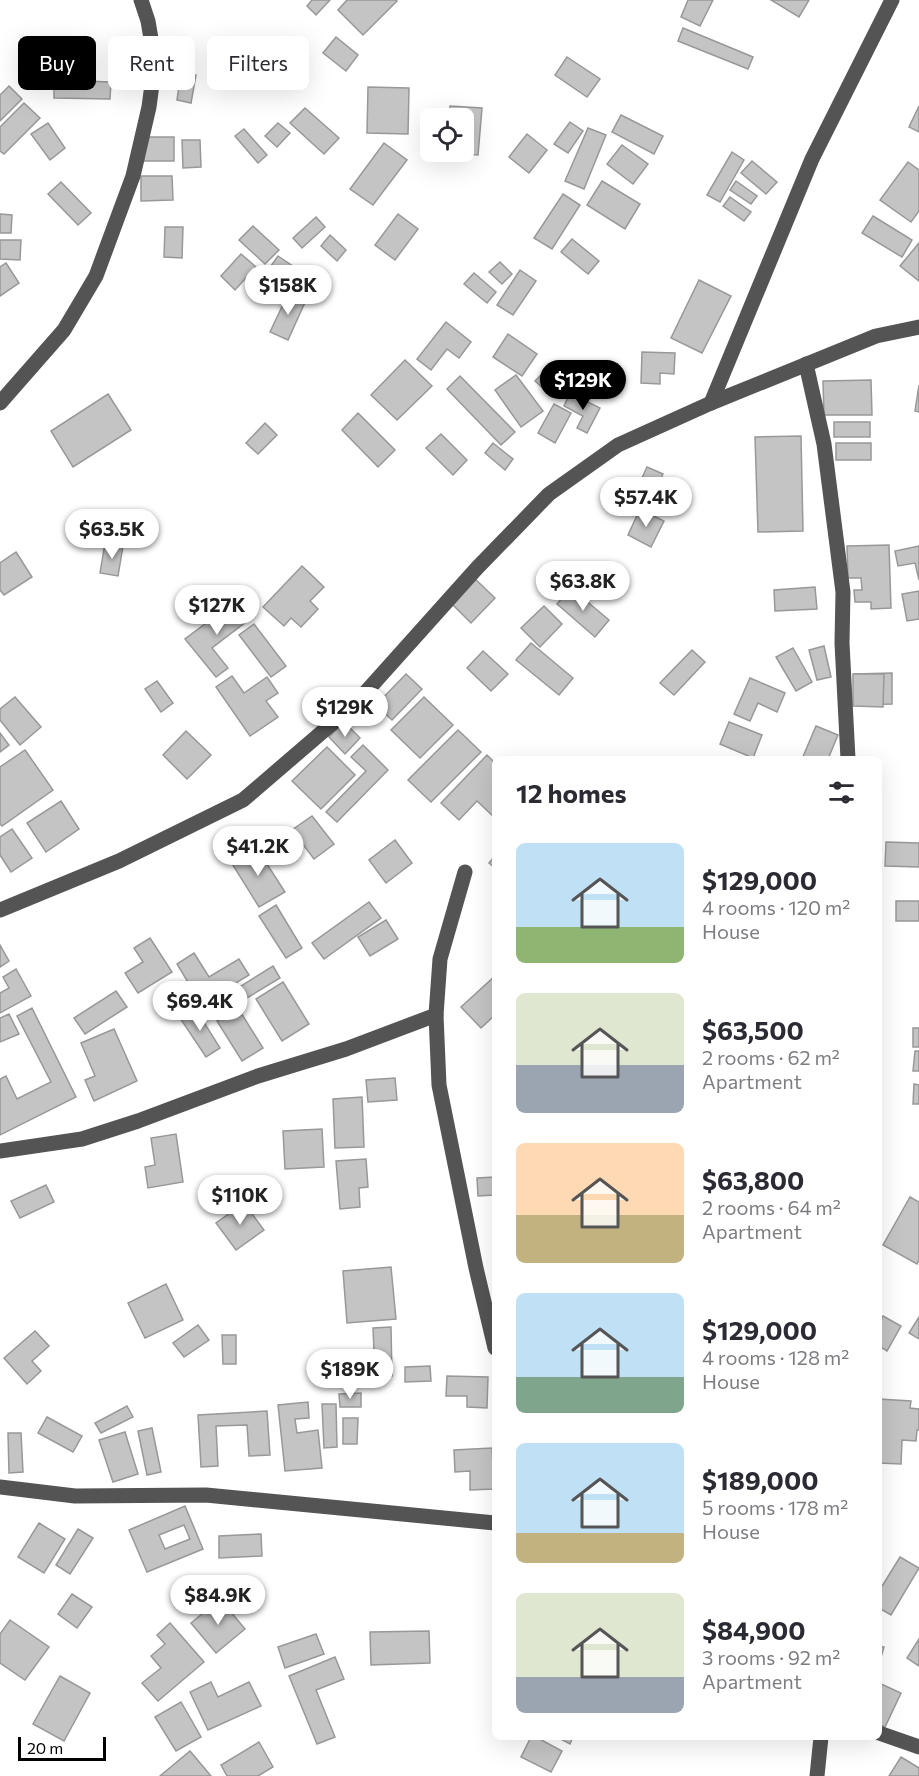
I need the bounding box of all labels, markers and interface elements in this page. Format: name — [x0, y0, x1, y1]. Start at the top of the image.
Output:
chip: Buy — [18, 36, 96, 90]
chip: Rent — [108, 36, 195, 90]
chip: Filters — [207, 36, 309, 90]
map controls — [420, 108, 474, 162]
button: locate — [420, 108, 474, 162]
pin: $158K — [246, 265, 330, 316]
text: $158K — [259, 272, 317, 296]
pin: $129K — [541, 360, 625, 411]
text: $129K — [554, 367, 612, 391]
pin: $57.4K — [597, 477, 695, 528]
text: $57.4K — [614, 484, 678, 508]
pin: $63.5K — [63, 509, 161, 560]
text: $63.5K — [79, 516, 145, 540]
pin: $63.8K — [534, 561, 632, 612]
text: $63.8K — [550, 568, 616, 592]
pin: $127K — [175, 585, 259, 636]
text: $127K — [189, 592, 245, 616]
pin: $129K — [303, 687, 387, 738]
text: $129K — [316, 694, 374, 718]
icon: filters — [825, 776, 858, 809]
text: 12 homes — [516, 777, 627, 808]
pin: $41.2K — [209, 826, 307, 877]
text: $41.2K — [227, 833, 289, 857]
text: $129,000 — [702, 864, 817, 895]
icon: home — [564, 867, 636, 939]
text: 4 rooms · 120 m² — [702, 895, 850, 919]
text: House — [702, 919, 760, 943]
pin: $69.4K — [151, 981, 249, 1032]
text: $69.4K — [167, 988, 233, 1012]
text: $63,500 — [702, 1014, 804, 1045]
icon: home — [564, 1017, 636, 1089]
text: 2 rooms · 62 m² — [702, 1045, 840, 1069]
text: Apartment — [702, 1069, 802, 1093]
text: $63,800 — [702, 1164, 804, 1195]
icon: home — [564, 1167, 636, 1239]
pin: $110K — [198, 1175, 282, 1226]
text: $110K — [212, 1182, 268, 1206]
text: 2 rooms · 64 m² — [702, 1195, 841, 1219]
text: Apartment — [702, 1219, 802, 1243]
text: $129,000 — [702, 1314, 817, 1345]
icon: home — [564, 1317, 636, 1389]
text: 4 rooms · 128 m² — [702, 1345, 849, 1369]
pin: $189K — [308, 1349, 392, 1400]
text: $189K — [320, 1356, 380, 1380]
text: House — [702, 1369, 760, 1393]
text: $189,000 — [702, 1464, 818, 1495]
icon: home — [564, 1467, 636, 1539]
text: 5 rooms · 178 m² — [702, 1495, 848, 1519]
text: House — [702, 1519, 760, 1543]
pin: $84.9K — [169, 1575, 267, 1626]
text: $84.9K — [184, 1582, 252, 1606]
text: $84,900 — [702, 1614, 806, 1645]
icon: home — [564, 1617, 636, 1689]
text: 3 rooms · 92 m² — [702, 1645, 840, 1669]
text: Apartment — [702, 1669, 802, 1693]
scale bar — [18, 1734, 106, 1762]
text: 20 m — [27, 1738, 63, 1757]

